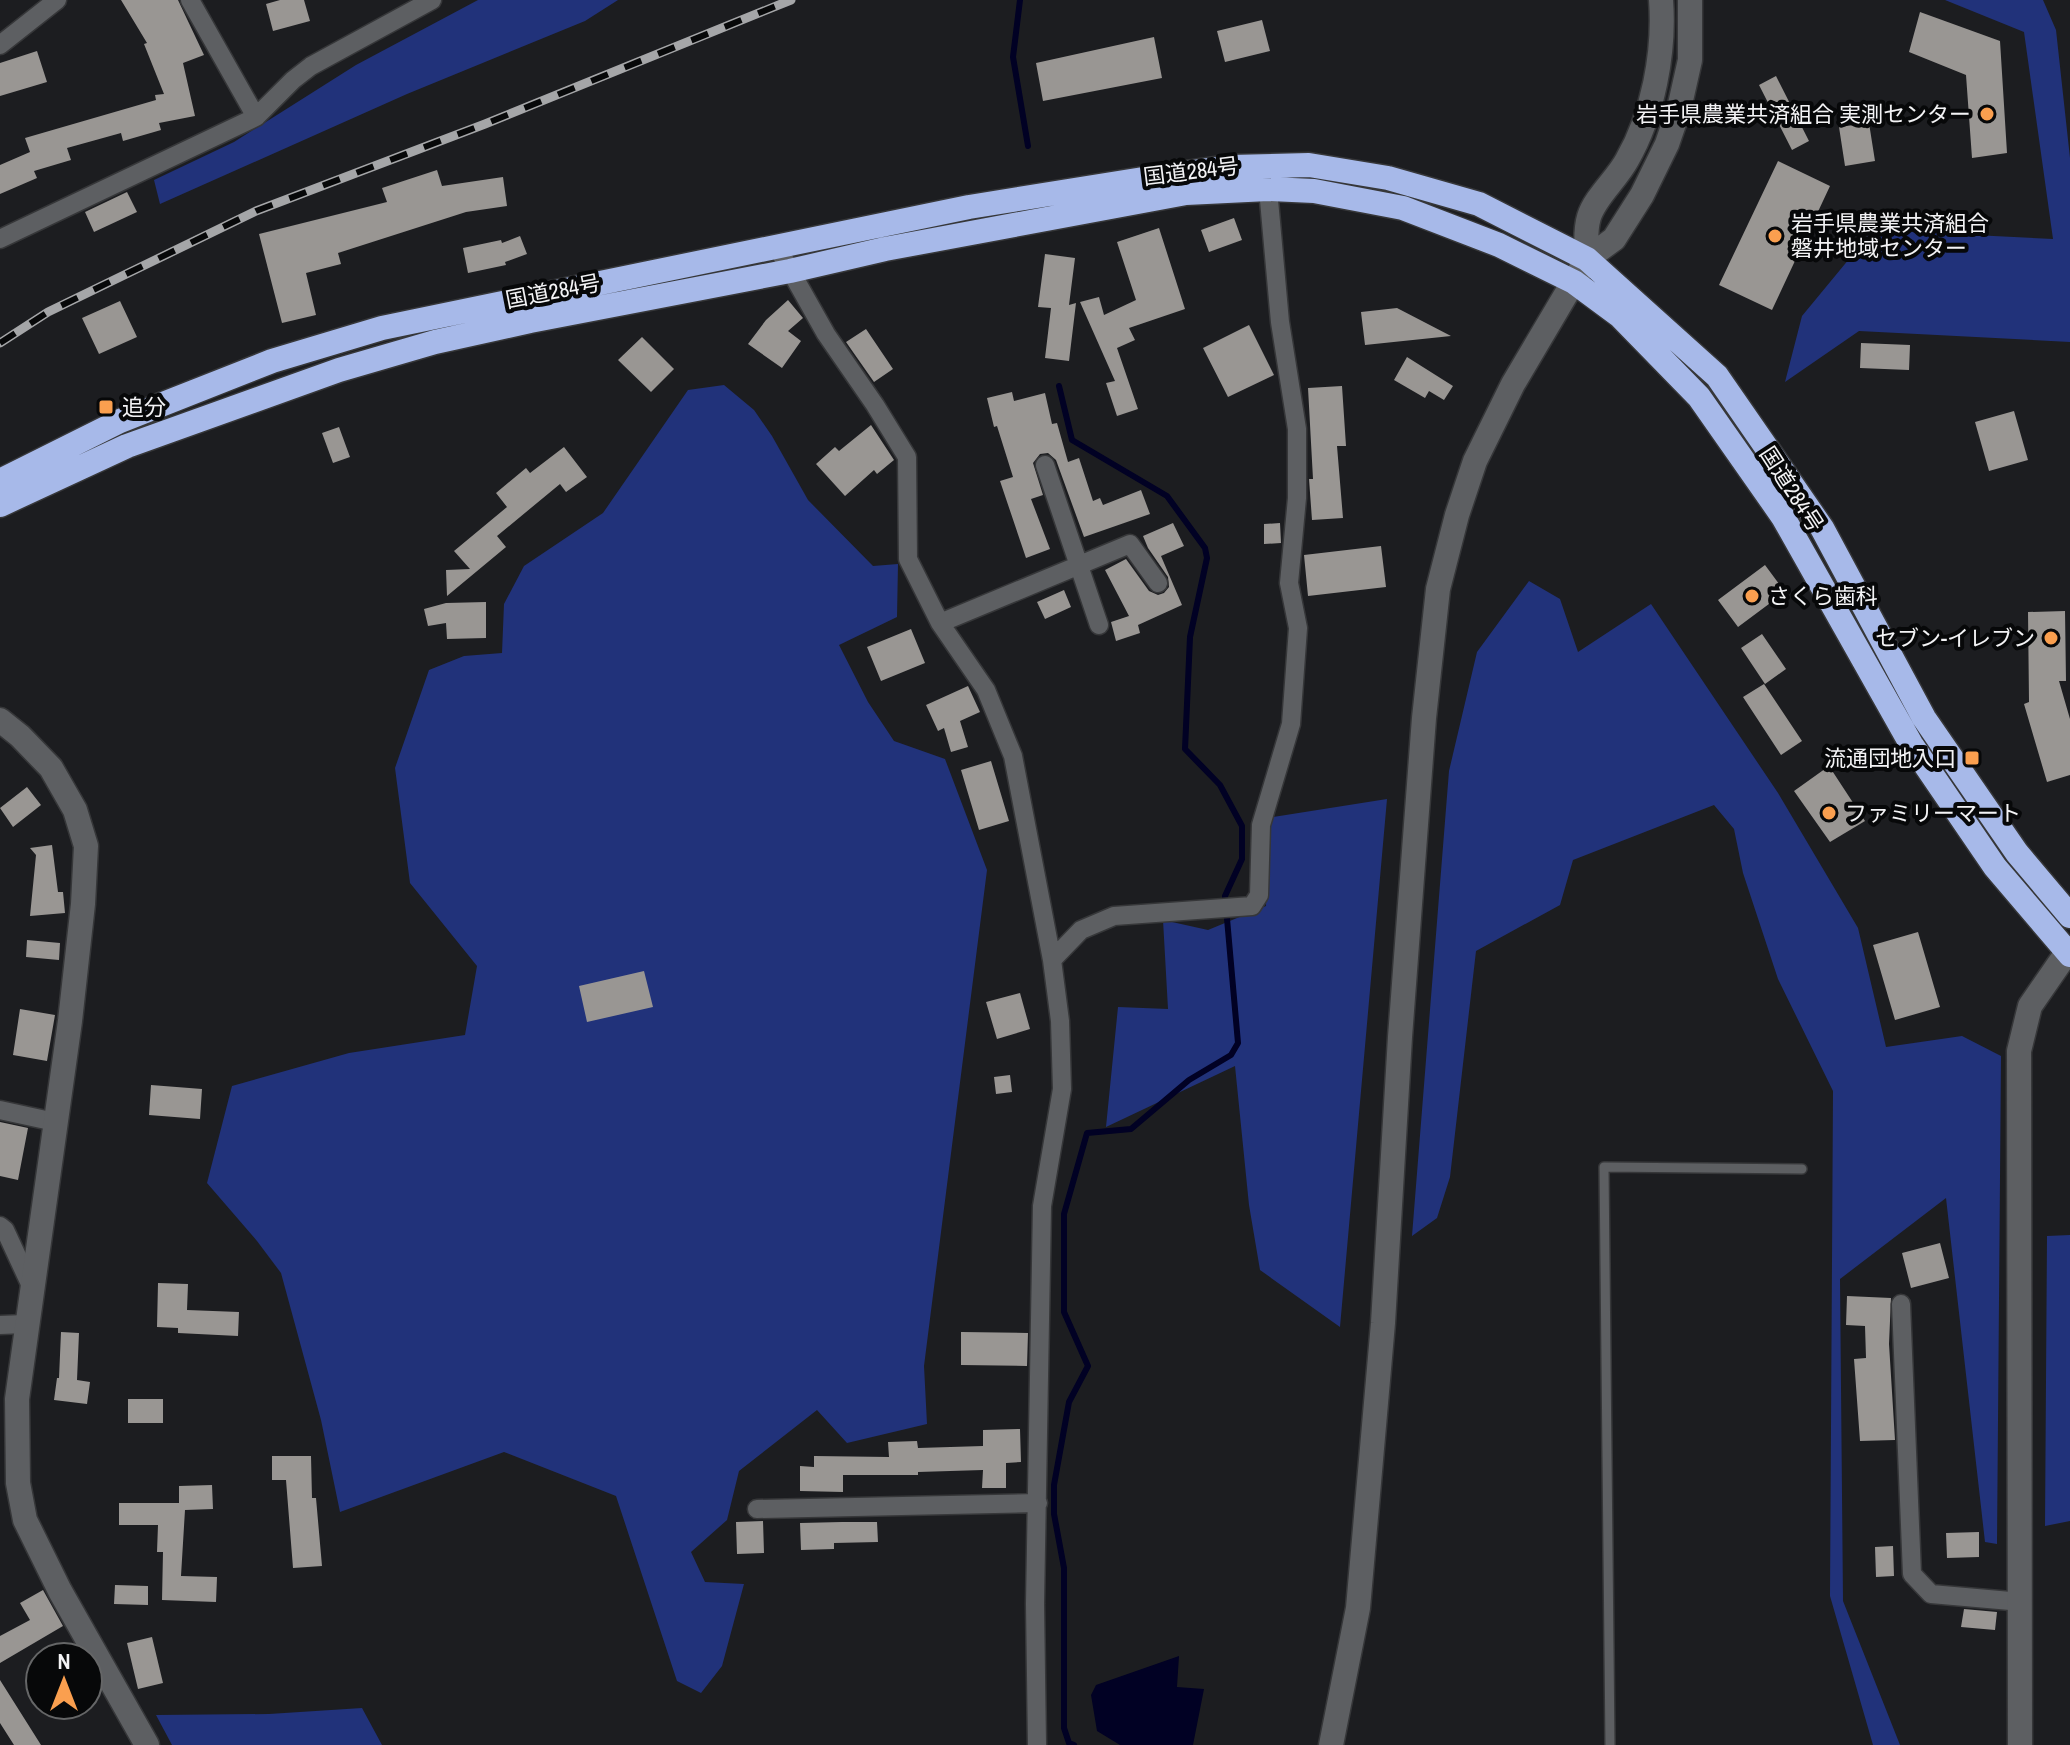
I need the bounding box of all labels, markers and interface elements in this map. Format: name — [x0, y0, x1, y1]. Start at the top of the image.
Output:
place label: 岩手県農業共済組合 実測センター — [1636, 99, 1971, 129]
marker: 岩手県農業共済組合 実測センター — [1978, 105, 1996, 123]
street label: 国道284号 — [1141, 150, 1241, 192]
place label: 岩手県農業共済組合 磐井地域センター — [1791, 208, 1989, 263]
marker: 岩手県農業共済組合 磐井地域センター — [1766, 227, 1784, 245]
street label: 国道284号 — [503, 267, 603, 315]
place label: 追分 — [122, 392, 166, 422]
marker: 追分 — [97, 398, 115, 416]
street label: 国道284号 — [1753, 441, 1831, 537]
place label: さくら歯科 — [1768, 581, 1878, 611]
marker: さくら歯科 — [1743, 587, 1761, 605]
place label: セブン-イレブン — [1875, 623, 2035, 653]
marker: セブン-イレブン — [2042, 629, 2060, 647]
place label: 流通団地入口 — [1824, 743, 1956, 773]
marker: 流通団地入口 — [1963, 749, 1981, 767]
place label: ファミリーマート — [1845, 798, 2021, 828]
marker: ファミリーマート — [1820, 804, 1838, 822]
north arrow — [24, 1641, 104, 1721]
text: N — [57, 1646, 71, 1676]

